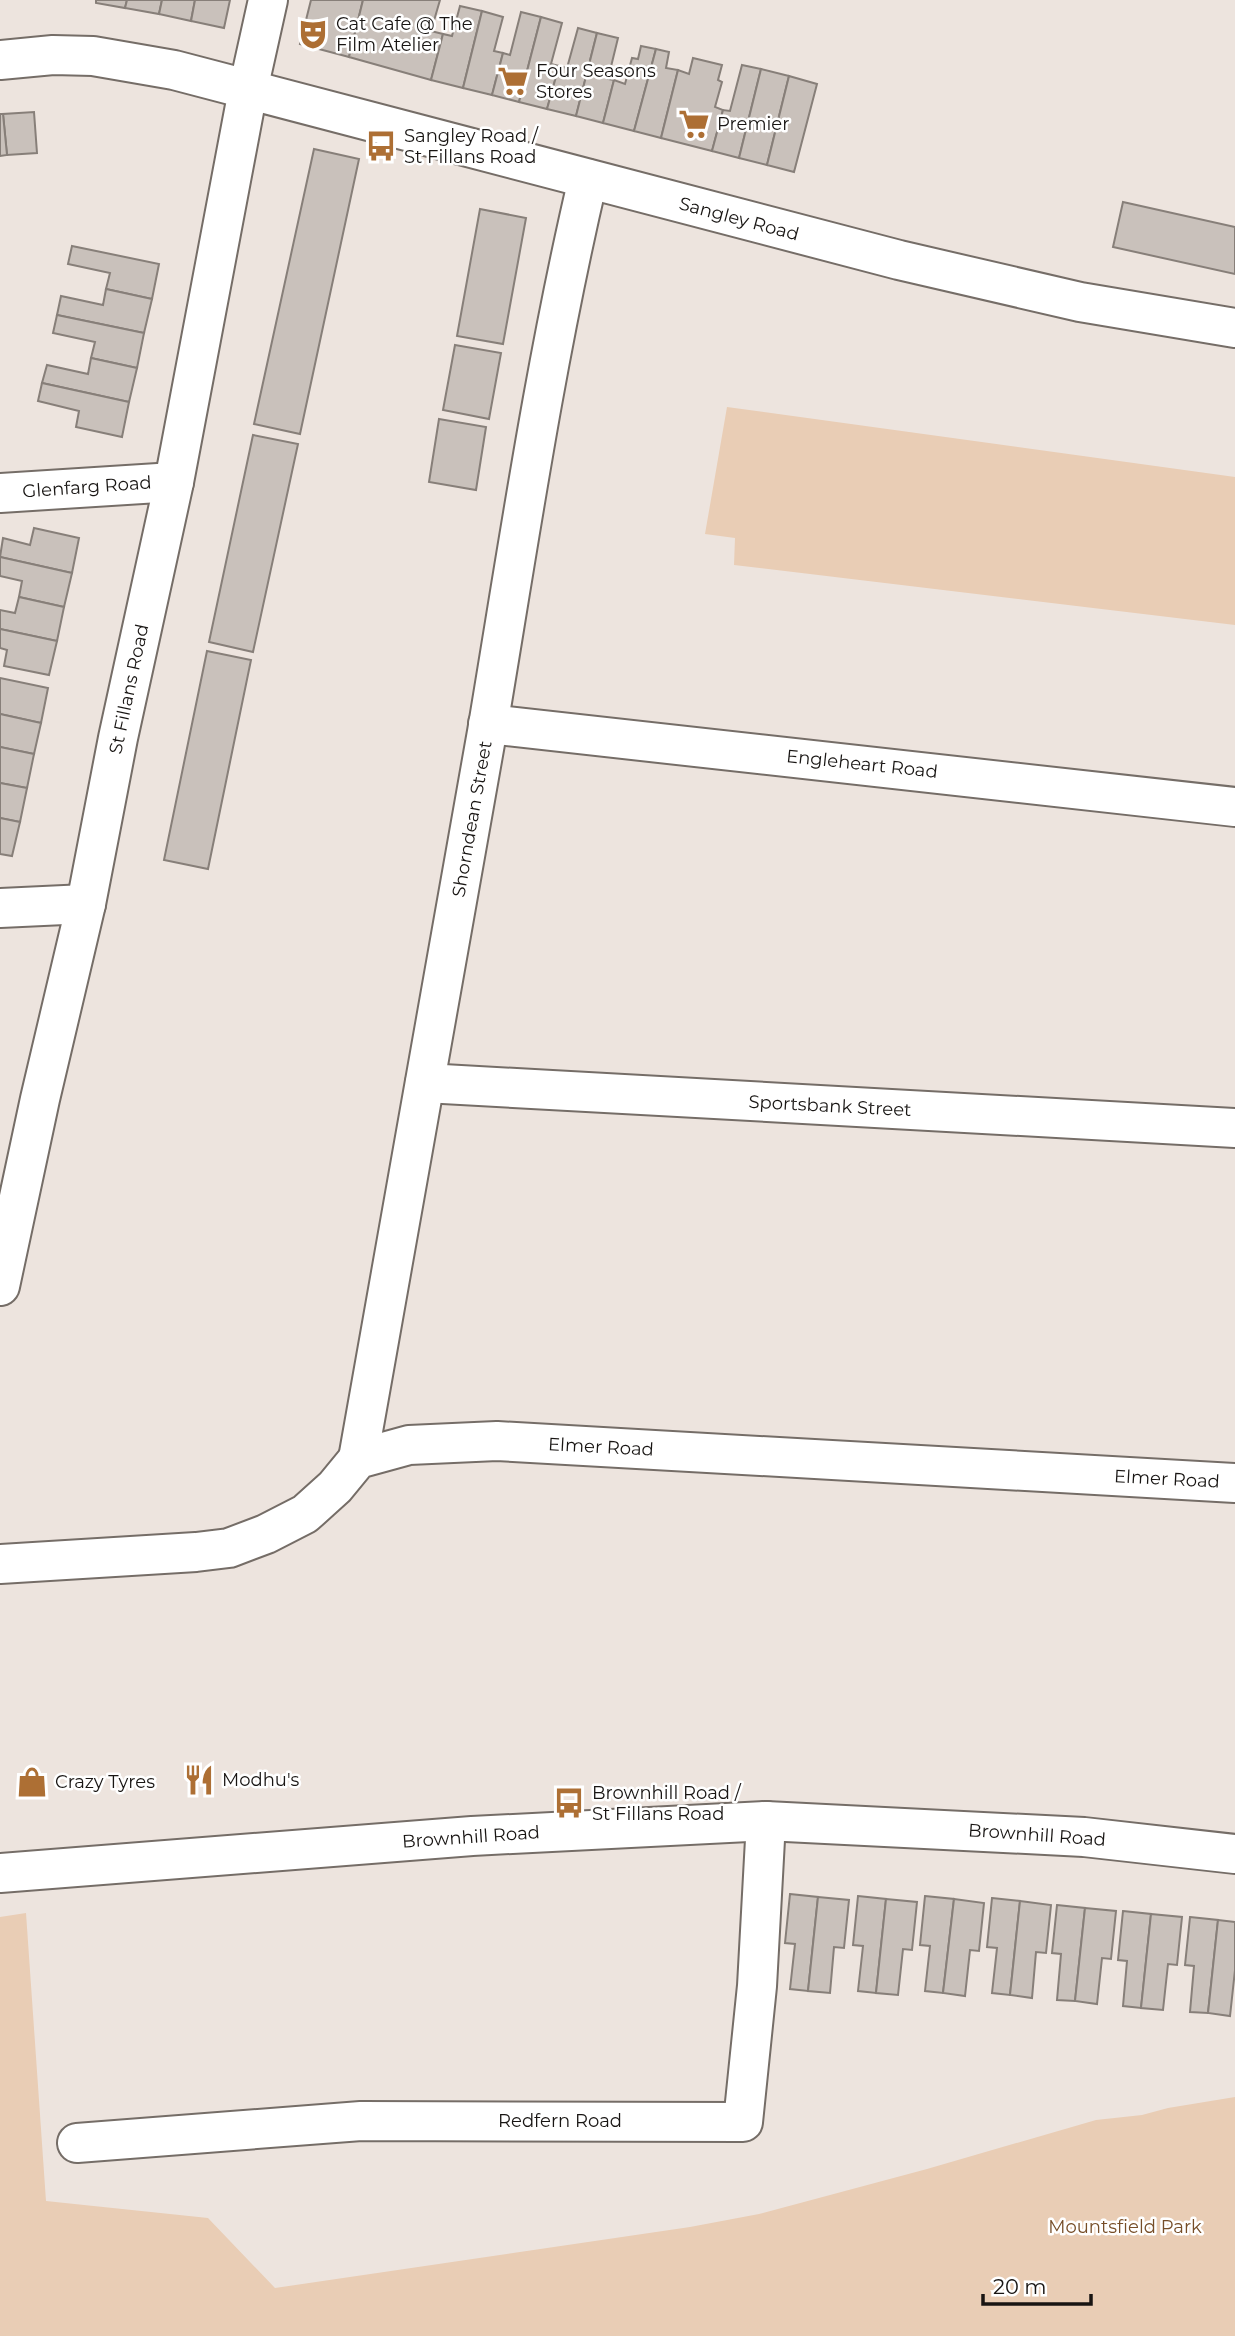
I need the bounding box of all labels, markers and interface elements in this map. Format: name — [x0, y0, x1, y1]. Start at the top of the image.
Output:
place label: Cat Cafe @ The Film Atelier — [336, 13, 473, 56]
theatre icon: Cat Cafe @ The Film Atelier — [296, 17, 330, 51]
place label: Four Seasons Stores — [536, 60, 656, 103]
supermarket icon: Four Seasons Stores — [496, 64, 530, 98]
supermarket icon: Premier — [677, 107, 711, 141]
place label: Premier — [717, 113, 789, 135]
place label: Sangley Road / St Fillans Road — [404, 125, 539, 168]
bus stop icon: Sangley Road / St Fillans Road — [364, 129, 398, 163]
street label: Sangley Road — [677, 192, 801, 246]
street label: Glenfarg Road — [22, 472, 152, 502]
street label: St Fillans Road — [104, 622, 154, 756]
street label: Shorndean Street — [447, 739, 497, 899]
street label: Engleheart Road — [785, 745, 939, 783]
street label: Sportsbank Street — [748, 1091, 912, 1121]
street label: Elmer Road — [548, 1433, 654, 1461]
street label: Elmer Road — [1114, 1465, 1220, 1493]
restaurant icon: Modhu's — [182, 1763, 216, 1797]
shop icon: Crazy Tyres — [15, 1765, 49, 1799]
place label: Modhu's — [222, 1769, 300, 1791]
place label: Crazy Tyres — [55, 1771, 155, 1793]
place label: Brownhill Road / St Fillans Road — [592, 1782, 742, 1825]
bus stop icon: Brownhill Road / St Fillans Road — [552, 1786, 586, 1820]
street label: Brownhill Road — [967, 1819, 1107, 1851]
street label: Brownhill Road — [401, 1821, 541, 1853]
street label: Redfern Road — [498, 2110, 622, 2132]
park label: Mountsfield Park — [1048, 2216, 1202, 2238]
scale bar — [983, 2262, 1092, 2306]
text: 20 m — [993, 2274, 1047, 2299]

